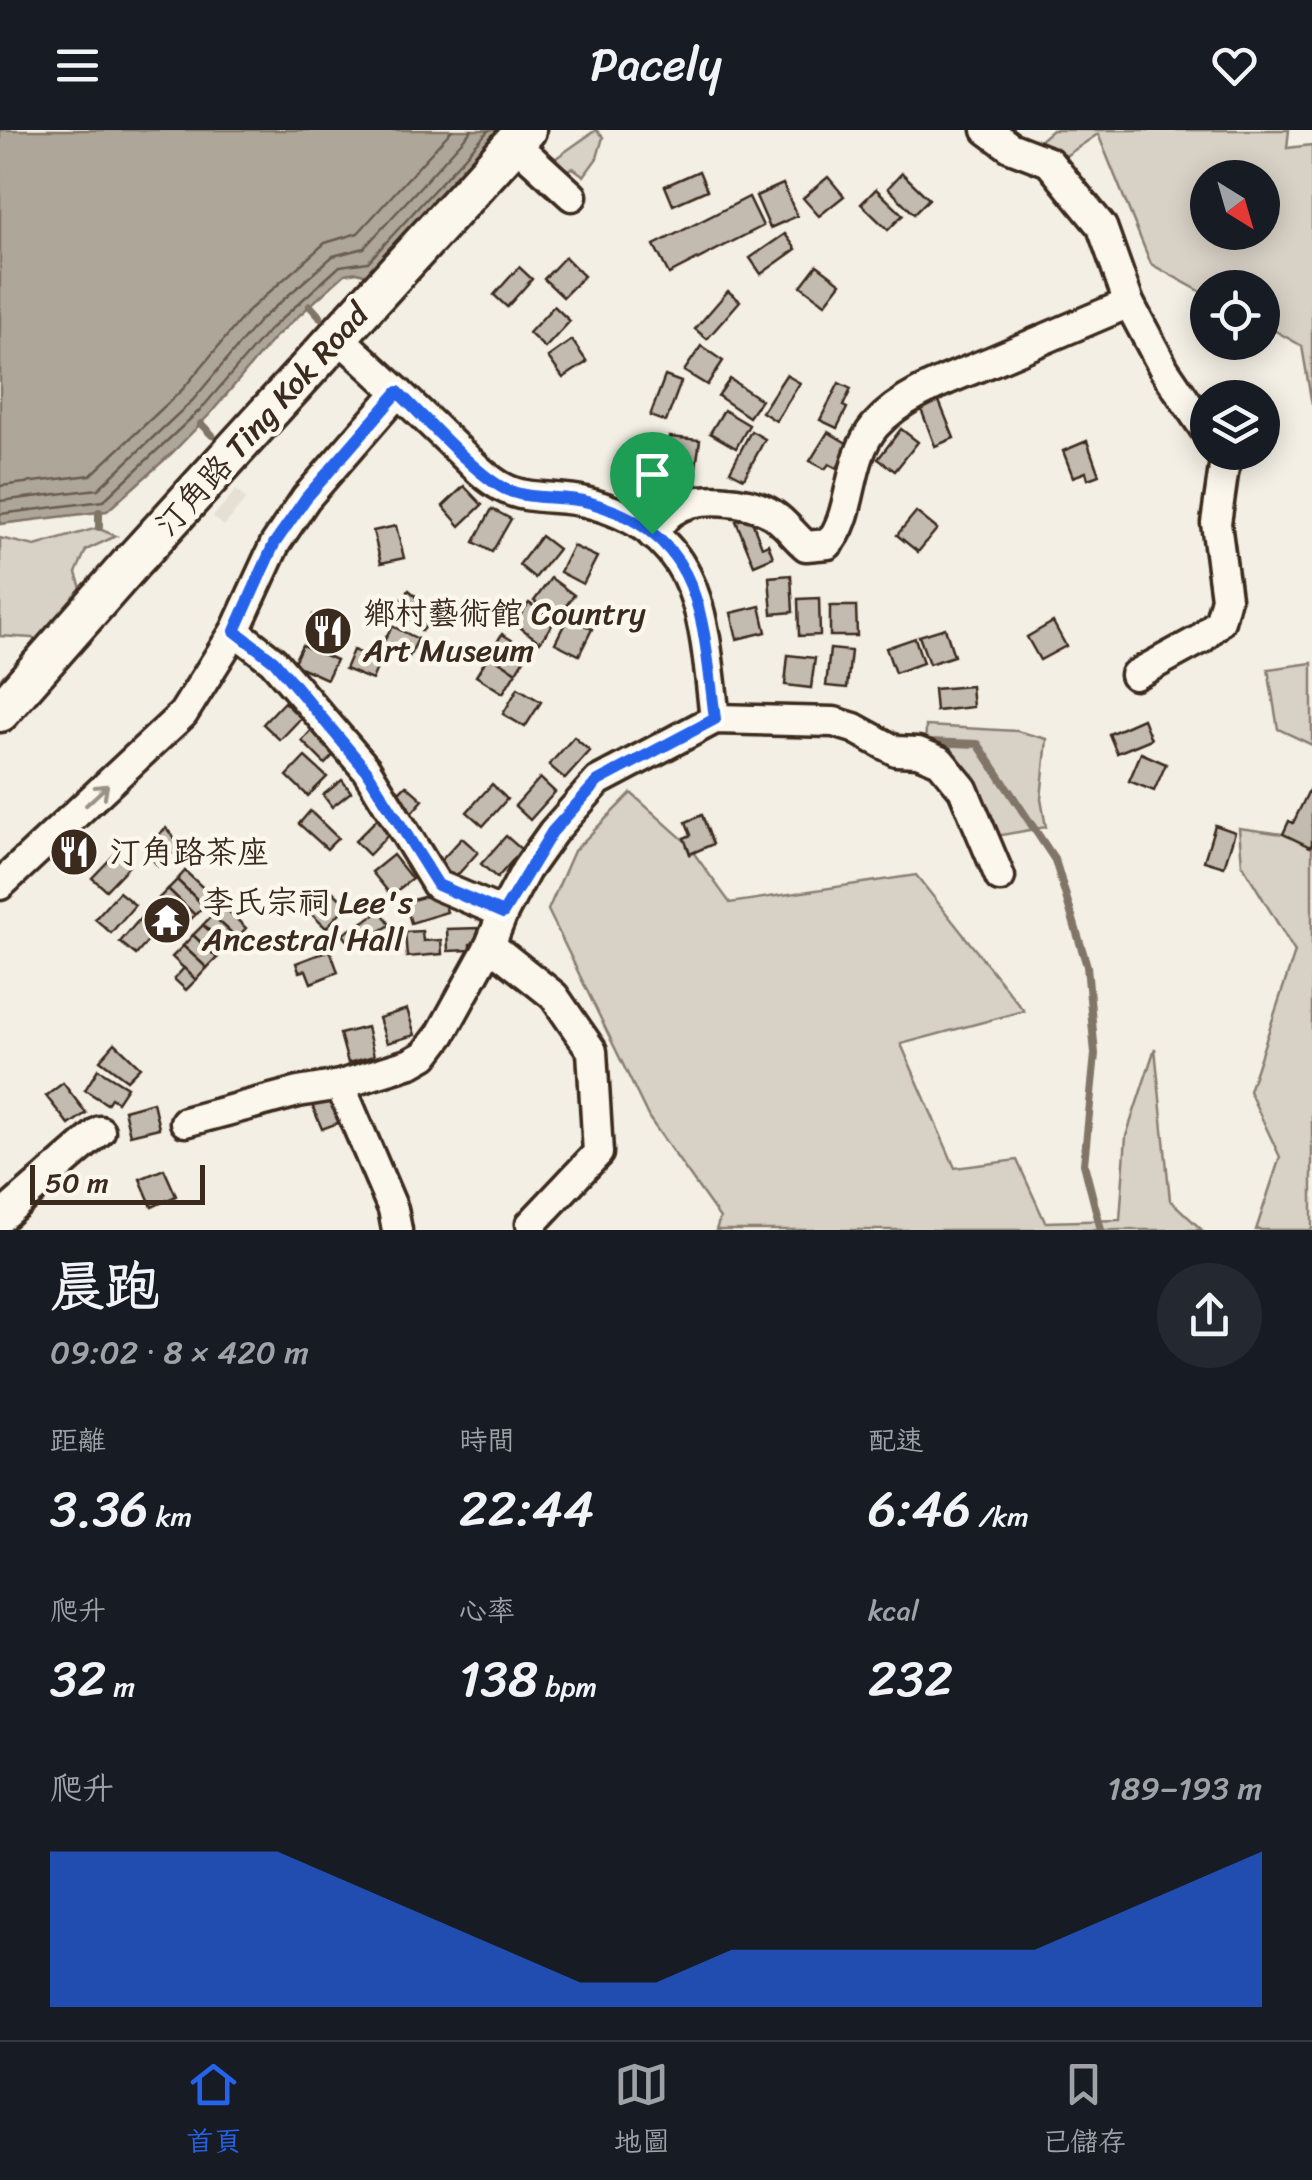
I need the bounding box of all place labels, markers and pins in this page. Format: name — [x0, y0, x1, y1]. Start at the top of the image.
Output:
pin — [610, 432, 695, 535]
place label: 鄉村藝術館 Country Art Museum — [362, 585, 646, 679]
restaurant icon: 鄉村藝術館 Country Art Museum — [302, 605, 354, 657]
place label: 汀角路茶座 — [109, 824, 269, 881]
restaurant icon: 汀角路茶座 — [48, 826, 100, 878]
place label: 李氏宗祠 Lee's Ancestral Hall — [201, 874, 413, 968]
temple icon: 李氏宗祠 Lee's Ancestral Hall — [141, 894, 193, 946]

